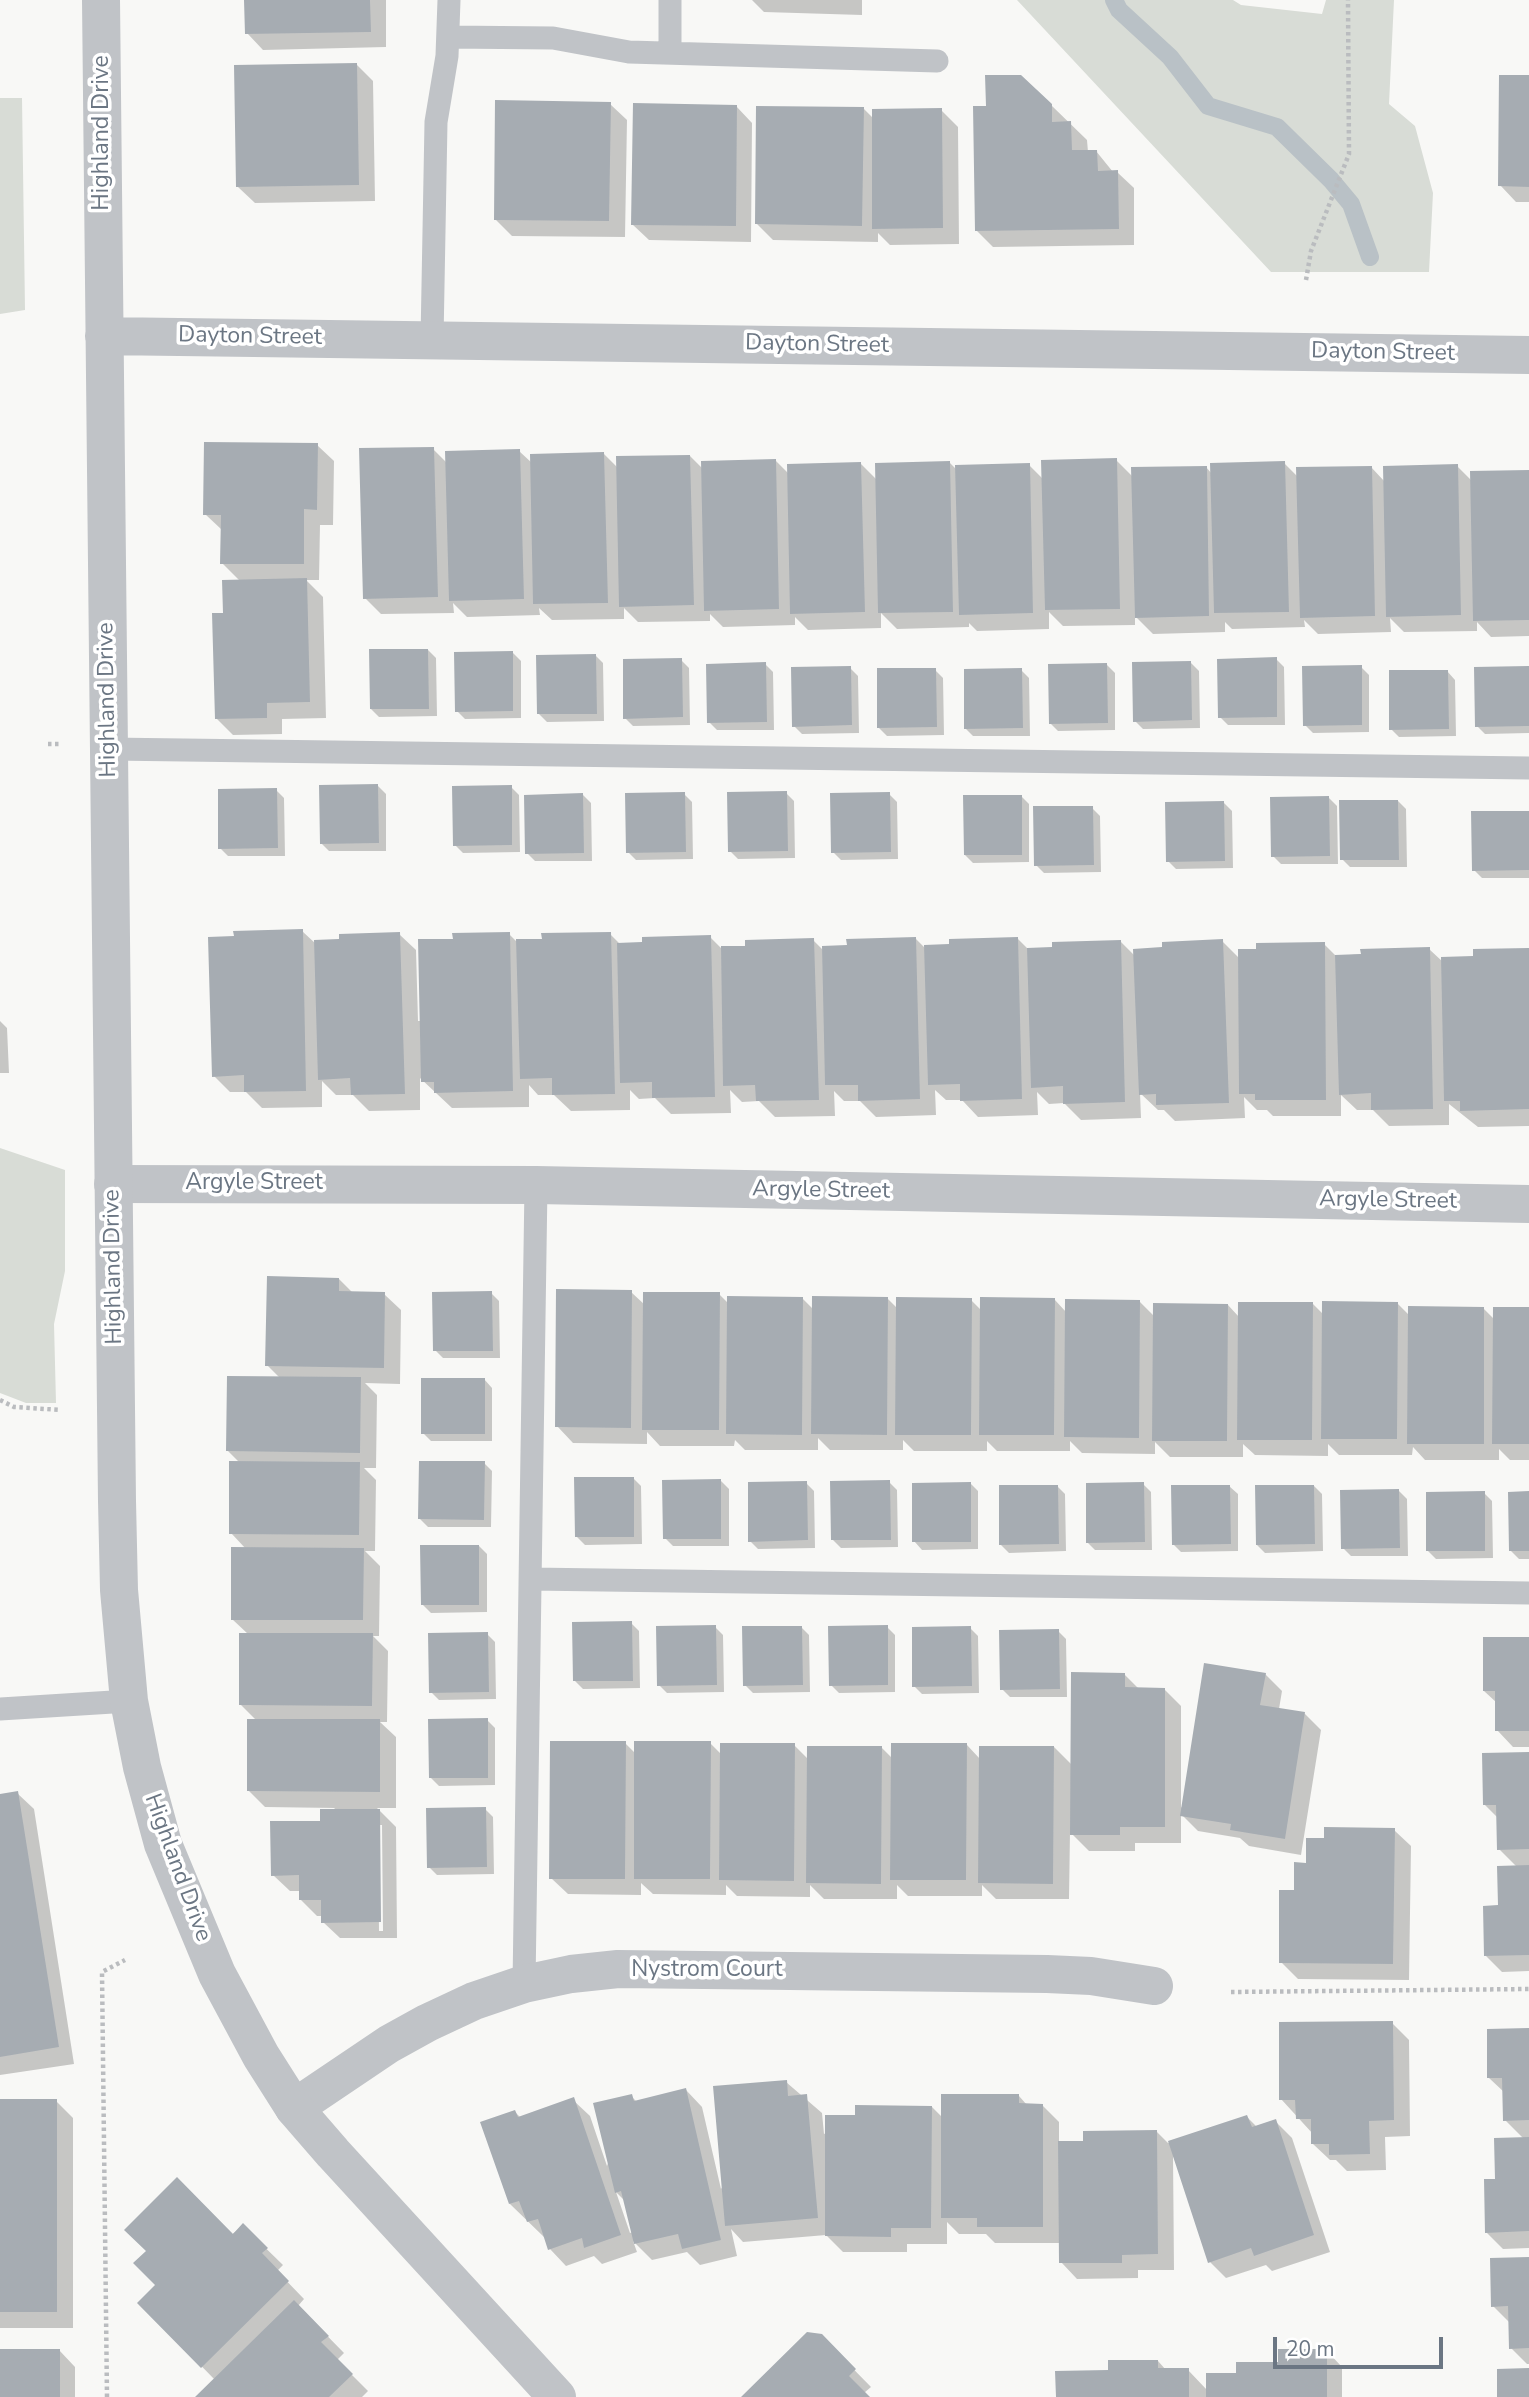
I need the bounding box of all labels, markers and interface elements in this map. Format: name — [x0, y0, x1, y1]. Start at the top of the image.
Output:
street label: Highland Drive — [88, 55, 116, 211]
street label: Dayton Street — [178, 322, 322, 352]
street label: Dayton Street — [745, 330, 889, 360]
street label: Dayton Street — [1311, 338, 1455, 368]
street label: Highland Drive — [93, 622, 123, 778]
street label: Argyle Street — [185, 1169, 323, 1197]
street label: Argyle Street — [752, 1176, 890, 1206]
street label: Argyle Street — [1319, 1186, 1457, 1216]
street label: Highland Drive — [99, 1189, 129, 1345]
street label: Highland Drive — [137, 1790, 217, 1946]
street label: Nystrom Court — [631, 1956, 783, 1984]
scale bar — [1277, 2324, 1447, 2368]
text: 20 m — [1286, 2335, 1335, 2363]

